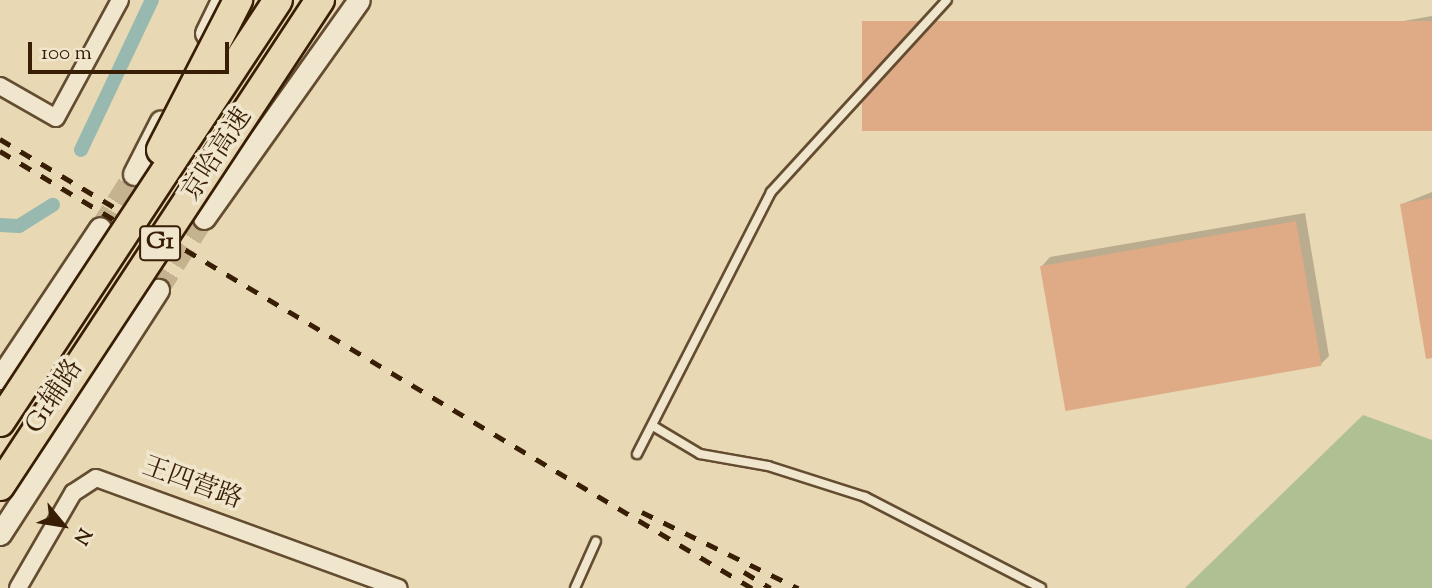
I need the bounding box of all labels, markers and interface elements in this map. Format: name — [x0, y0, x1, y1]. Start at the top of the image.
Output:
scale bar — [32, 28, 233, 72]
text: 100 m — [41, 39, 92, 69]
street label: 京哈高速 — [177, 103, 259, 207]
road number: G1 — [139, 223, 181, 264]
street label: G1辅路 — [20, 354, 90, 440]
street label: 王四营路 — [138, 452, 246, 516]
north arrow — [28, 490, 98, 560]
text: N — [66, 522, 97, 549]

